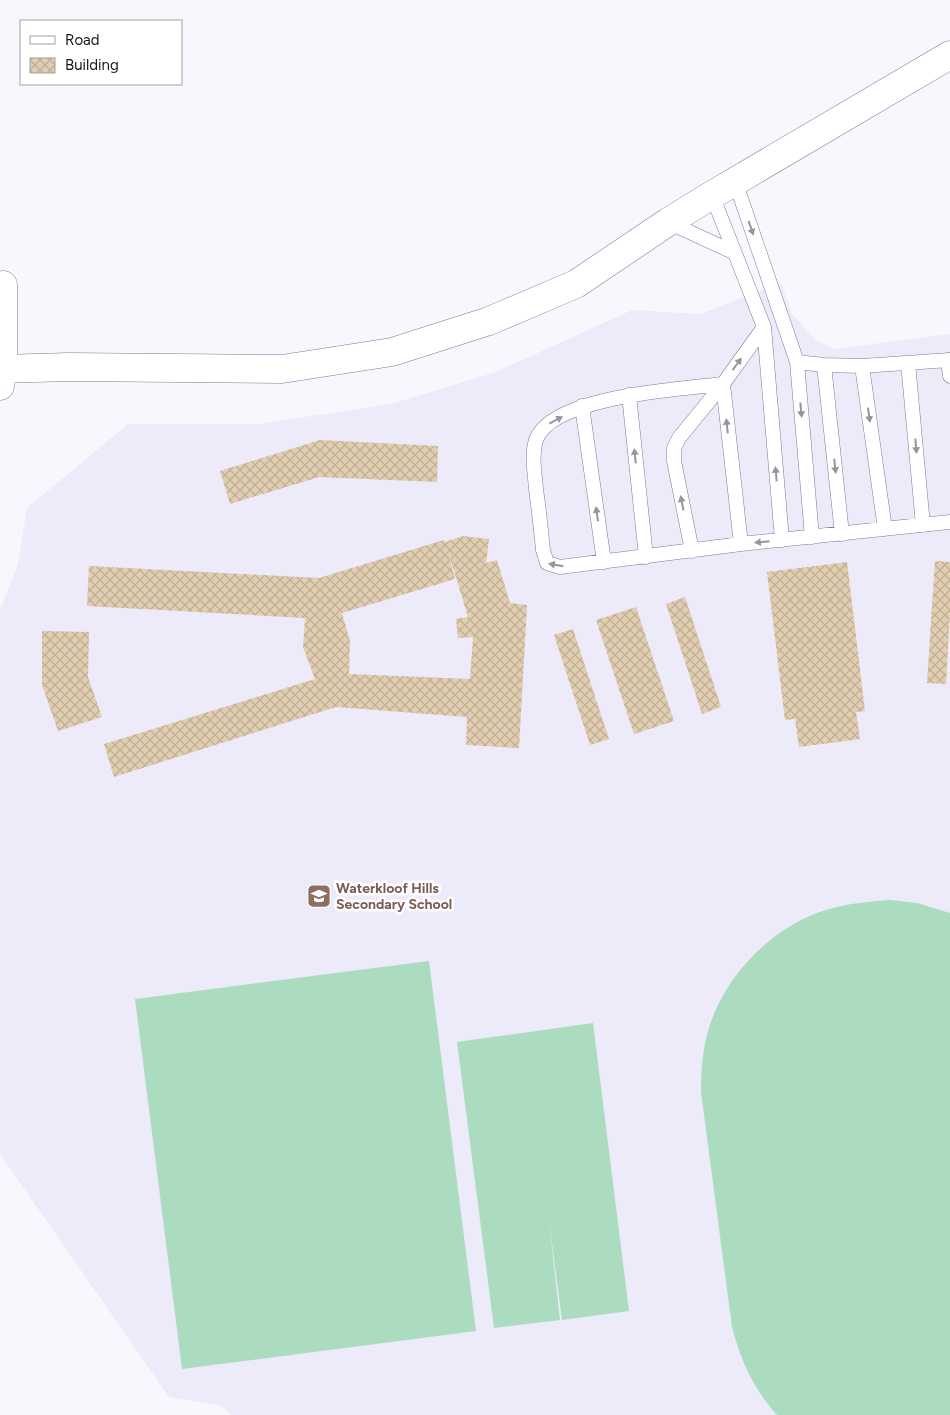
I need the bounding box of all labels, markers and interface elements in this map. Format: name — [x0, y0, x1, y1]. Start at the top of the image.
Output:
legend — [20, 20, 182, 85]
text: Road — [65, 31, 100, 49]
text: Building — [65, 56, 119, 74]
one-way arrow — [748, 220, 755, 235]
one-way arrow — [732, 357, 742, 371]
one-way arrow — [797, 403, 805, 419]
one-way arrow — [865, 407, 873, 423]
one-way arrow — [548, 416, 563, 424]
one-way arrow — [723, 418, 731, 434]
one-way arrow — [912, 439, 920, 455]
one-way arrow — [631, 448, 639, 464]
one-way arrow — [831, 458, 839, 474]
one-way arrow — [772, 466, 780, 482]
one-way arrow — [678, 495, 686, 511]
one-way arrow — [593, 505, 601, 521]
one-way arrow — [754, 538, 770, 546]
one-way arrow — [547, 560, 563, 568]
place label: Waterkloof Hills Secondary School — [336, 880, 452, 913]
school or university icon: Waterkloof Hills Secondary School — [306, 883, 332, 909]

